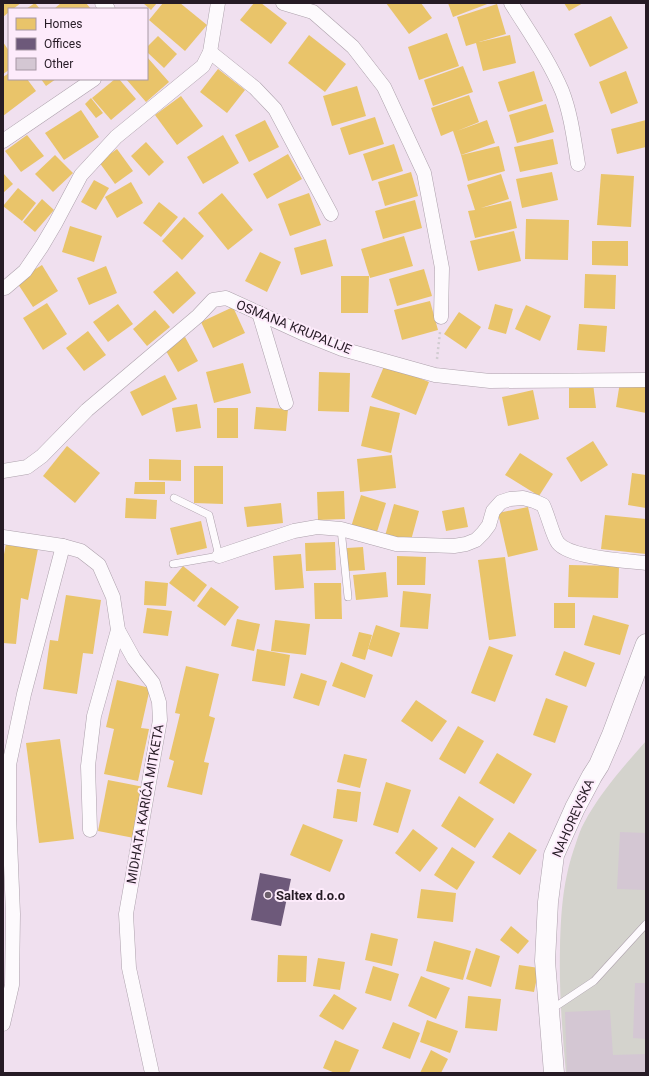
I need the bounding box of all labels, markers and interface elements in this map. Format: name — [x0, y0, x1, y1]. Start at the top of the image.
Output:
legend — [8, 8, 148, 80]
text: Homes — [44, 17, 82, 31]
text: Offices — [44, 37, 81, 51]
text: Other — [44, 57, 73, 71]
street label: OSMANA KRUPALIJE — [234, 297, 354, 357]
street label: MIDHATA KARIĆA MITKETA — [124, 723, 167, 885]
street label: NAHOREVSKA — [549, 776, 597, 859]
place label: Saltex d.o.o — [276, 888, 345, 903]
marker: Saltex d.o.o — [263, 890, 273, 900]

